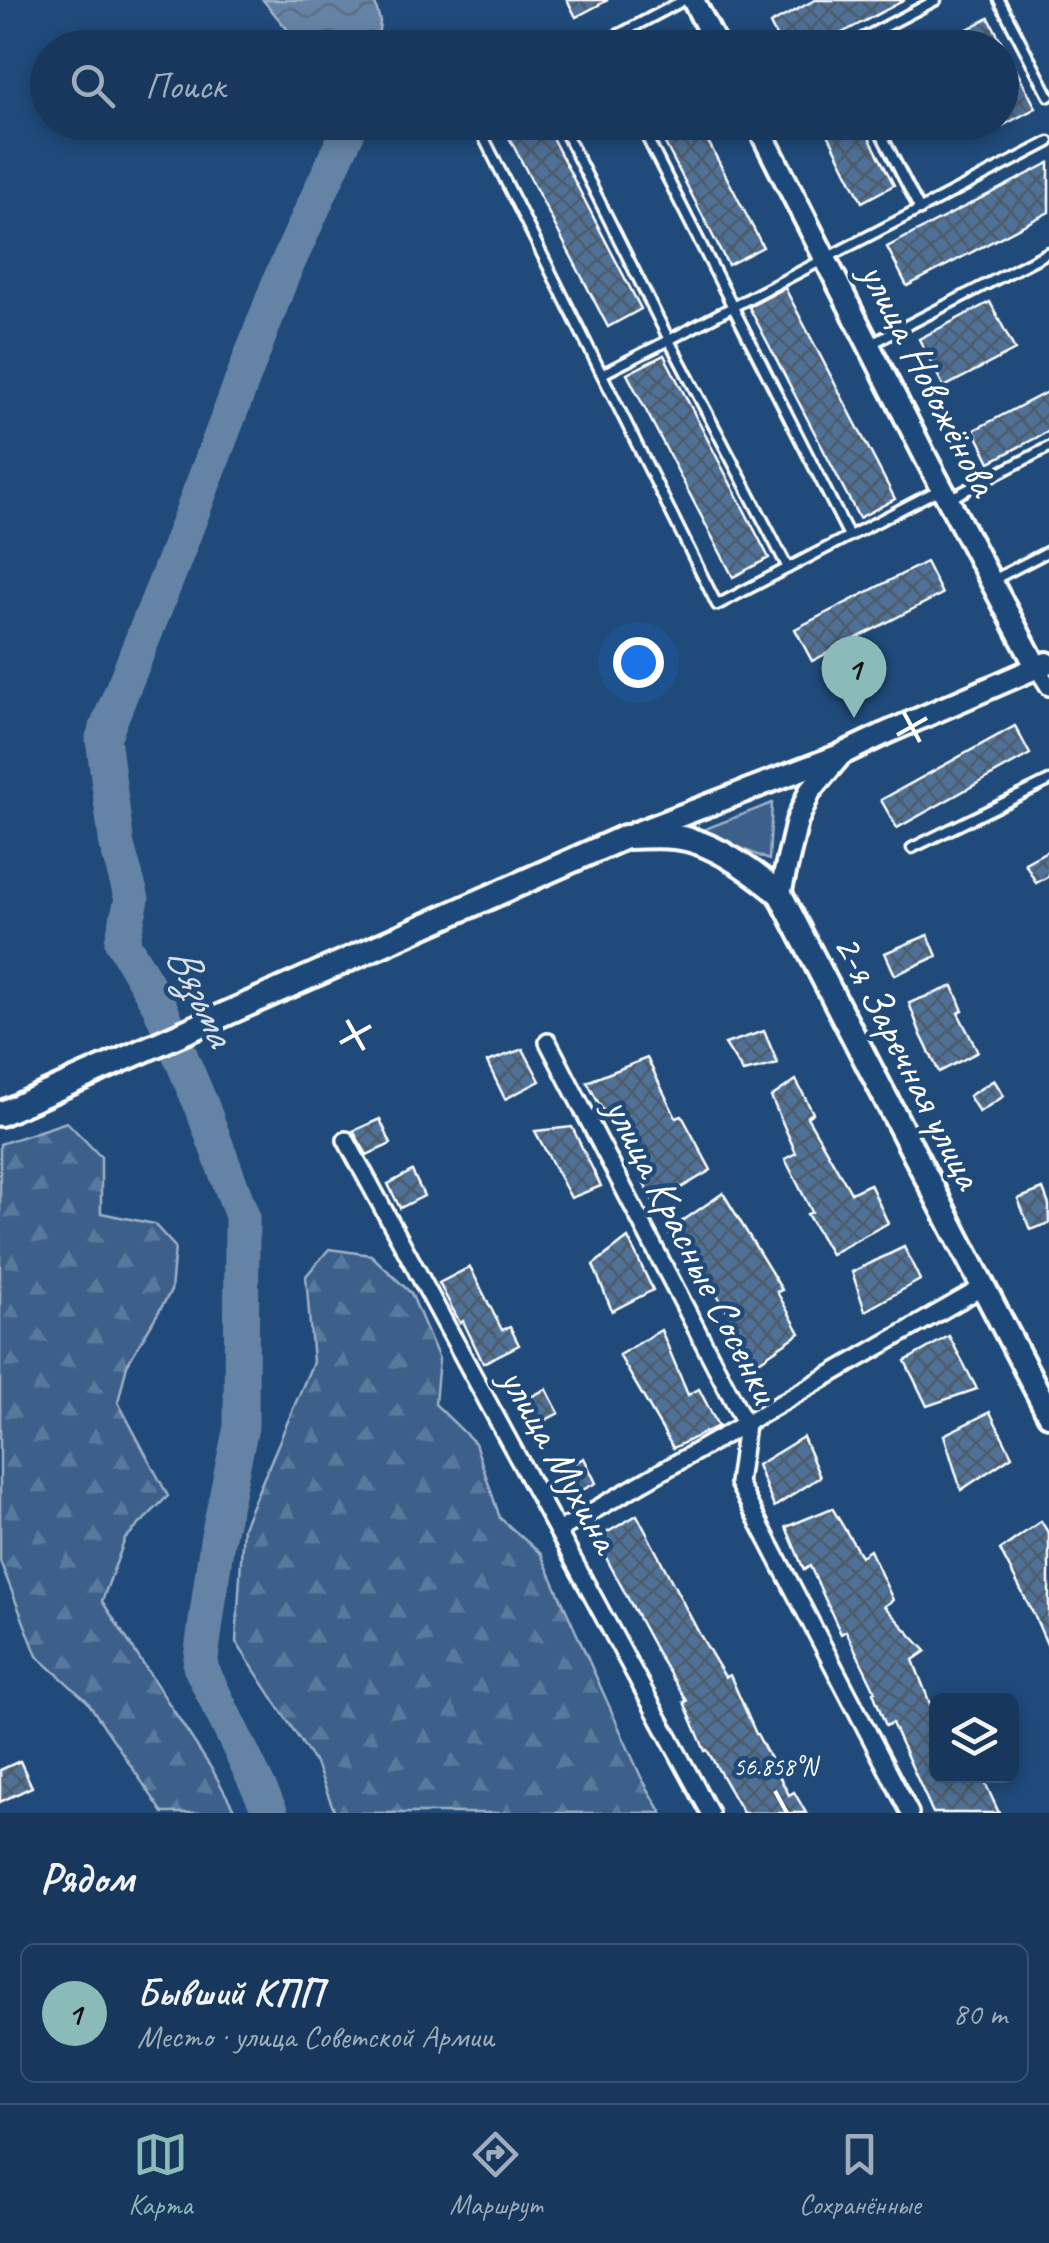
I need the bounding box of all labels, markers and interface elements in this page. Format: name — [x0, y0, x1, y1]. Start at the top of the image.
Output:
search box — [30, 30, 1019, 140]
icon: search — [65, 58, 120, 113]
text: Поиск — [145, 62, 225, 109]
street label: улица Новожёнова — [846, 251, 1012, 507]
pin: 1 — [822, 636, 886, 718]
your location — [613, 637, 664, 688]
street label: 2-я Заречная улица — [821, 925, 996, 1200]
water label: Вязьма — [153, 936, 250, 1058]
street label: улица Красные Сосенки — [591, 1086, 793, 1413]
street label: улица Мухина — [486, 1356, 634, 1565]
map controls — [929, 1693, 1019, 1783]
button: layers — [929, 1693, 1019, 1783]
text: 56.858°N — [733, 1751, 821, 1783]
text: Рядом — [40, 1852, 134, 1905]
text: Бывший КПП — [137, 1969, 323, 2016]
text: 1 — [67, 1993, 82, 2034]
text: 80 m — [953, 1993, 1007, 2034]
text: Место · улица Советской Армии — [137, 2016, 494, 2057]
tab: Карта — [129, 2127, 193, 2222]
tab: Маршрут — [450, 2127, 542, 2222]
tab: Сохранённые — [799, 2127, 921, 2222]

